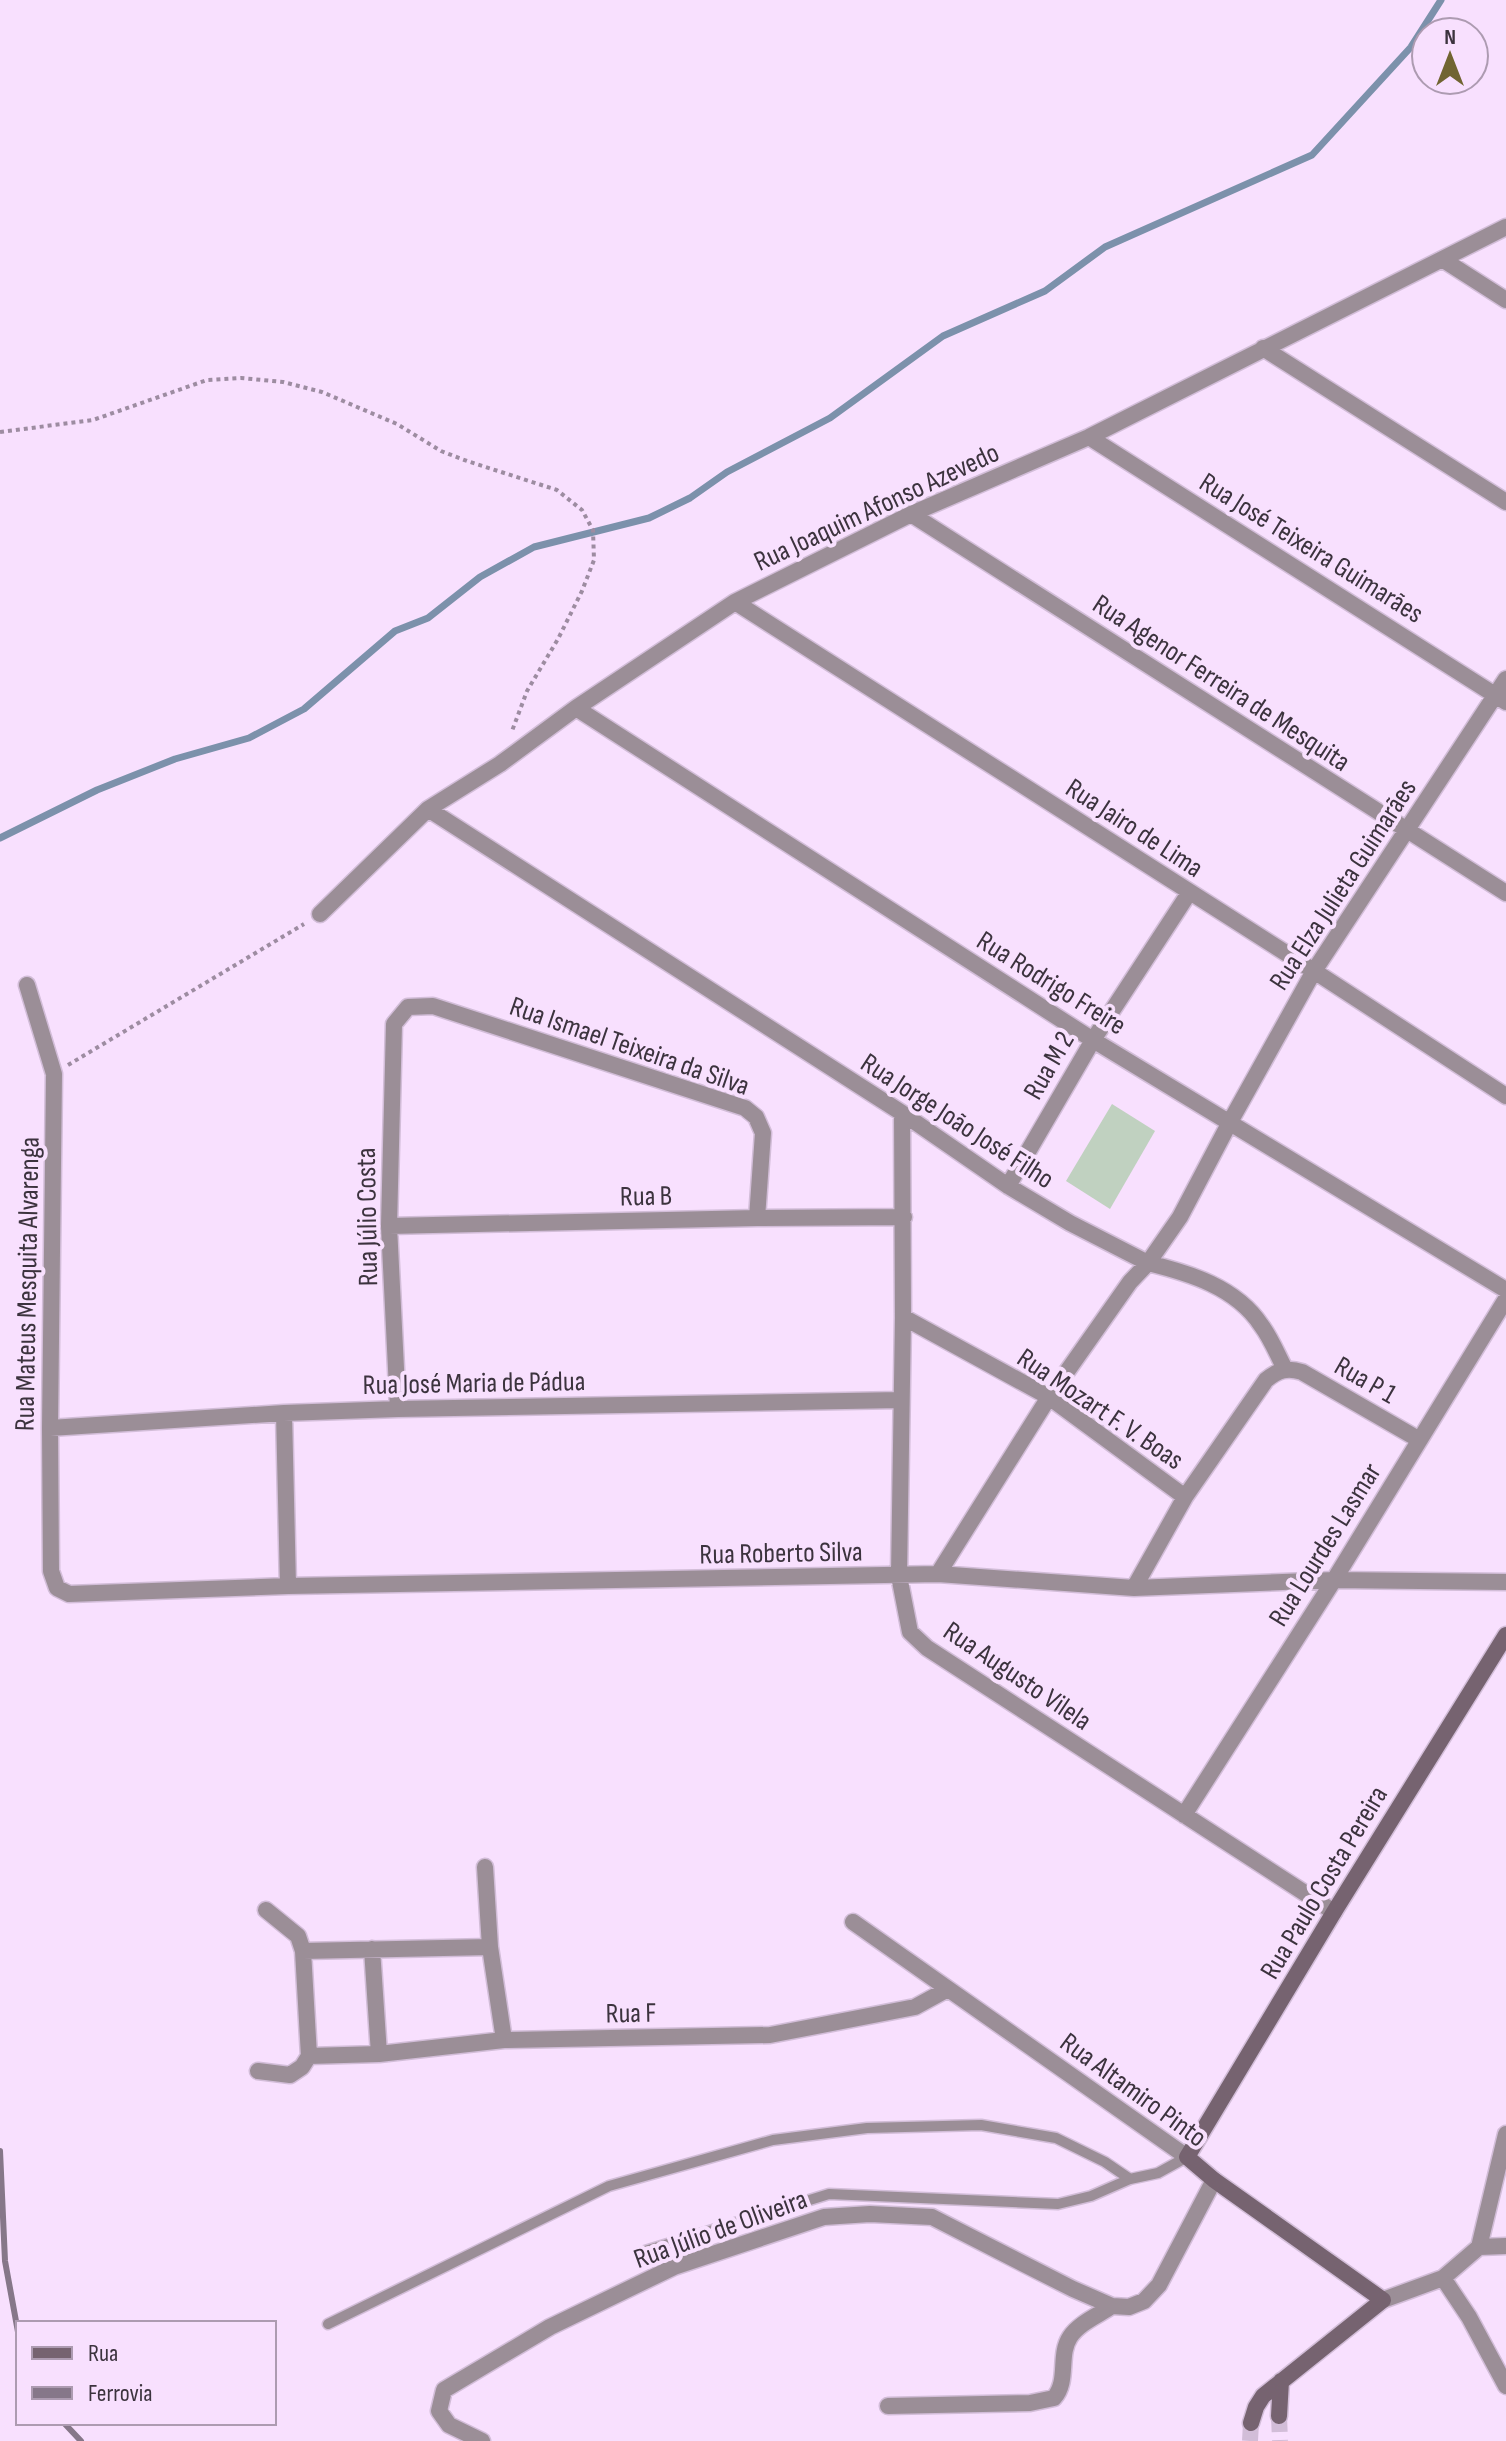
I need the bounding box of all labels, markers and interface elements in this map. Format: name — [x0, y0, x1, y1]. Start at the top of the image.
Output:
north arrow — [1410, 16, 1490, 96]
text: N — [1444, 24, 1456, 51]
street label: Rua Joaquim Afonso Azevedo — [749, 436, 1004, 579]
street label: Rua José Teixeira Guimarães — [1193, 466, 1429, 631]
street label: Rua Agenor Ferreira de Mesquita — [1086, 588, 1356, 779]
street label: Rua Jairo de Lima — [1059, 772, 1209, 885]
street label: Rua Elza Julieta Guimarães — [1263, 773, 1424, 996]
street label: Rua Rodrigo Freire — [971, 924, 1132, 1042]
street label: Rua Ismael Teixeira da Silva — [505, 990, 754, 1103]
street label: Rua M 2 — [1017, 1026, 1082, 1105]
street label: Rua Jorge João José Filho — [854, 1047, 1060, 1196]
street label: Rua Mateus Mesquita Alvarenga — [8, 1137, 47, 1431]
street label: Rua Júlio Costa — [350, 1147, 385, 1287]
street label: Rua B — [620, 1180, 672, 1213]
street label: Rua Mozart F. V. Boas — [1011, 1341, 1190, 1477]
street label: Rua P 1 — [1328, 1350, 1402, 1411]
street label: Rua José Maria de Pádua — [362, 1365, 586, 1402]
street label: Rua Lourdes Lasmar — [1262, 1457, 1389, 1633]
street label: Rua Roberto Silva — [699, 1536, 863, 1571]
street label: Rua Augusto Vilela — [937, 1615, 1097, 1738]
street label: Rua Paulo Costa Pereira — [1254, 1780, 1395, 1985]
street label: Rua F — [605, 1997, 657, 2030]
street label: Rua Altamiro Pinto — [1054, 2026, 1213, 2154]
street label: Rua Júlio de Oliveira — [629, 2183, 812, 2276]
legend — [16, 2321, 276, 2425]
text: Rua — [88, 2339, 118, 2368]
text: Ferrovia — [88, 2379, 153, 2408]

